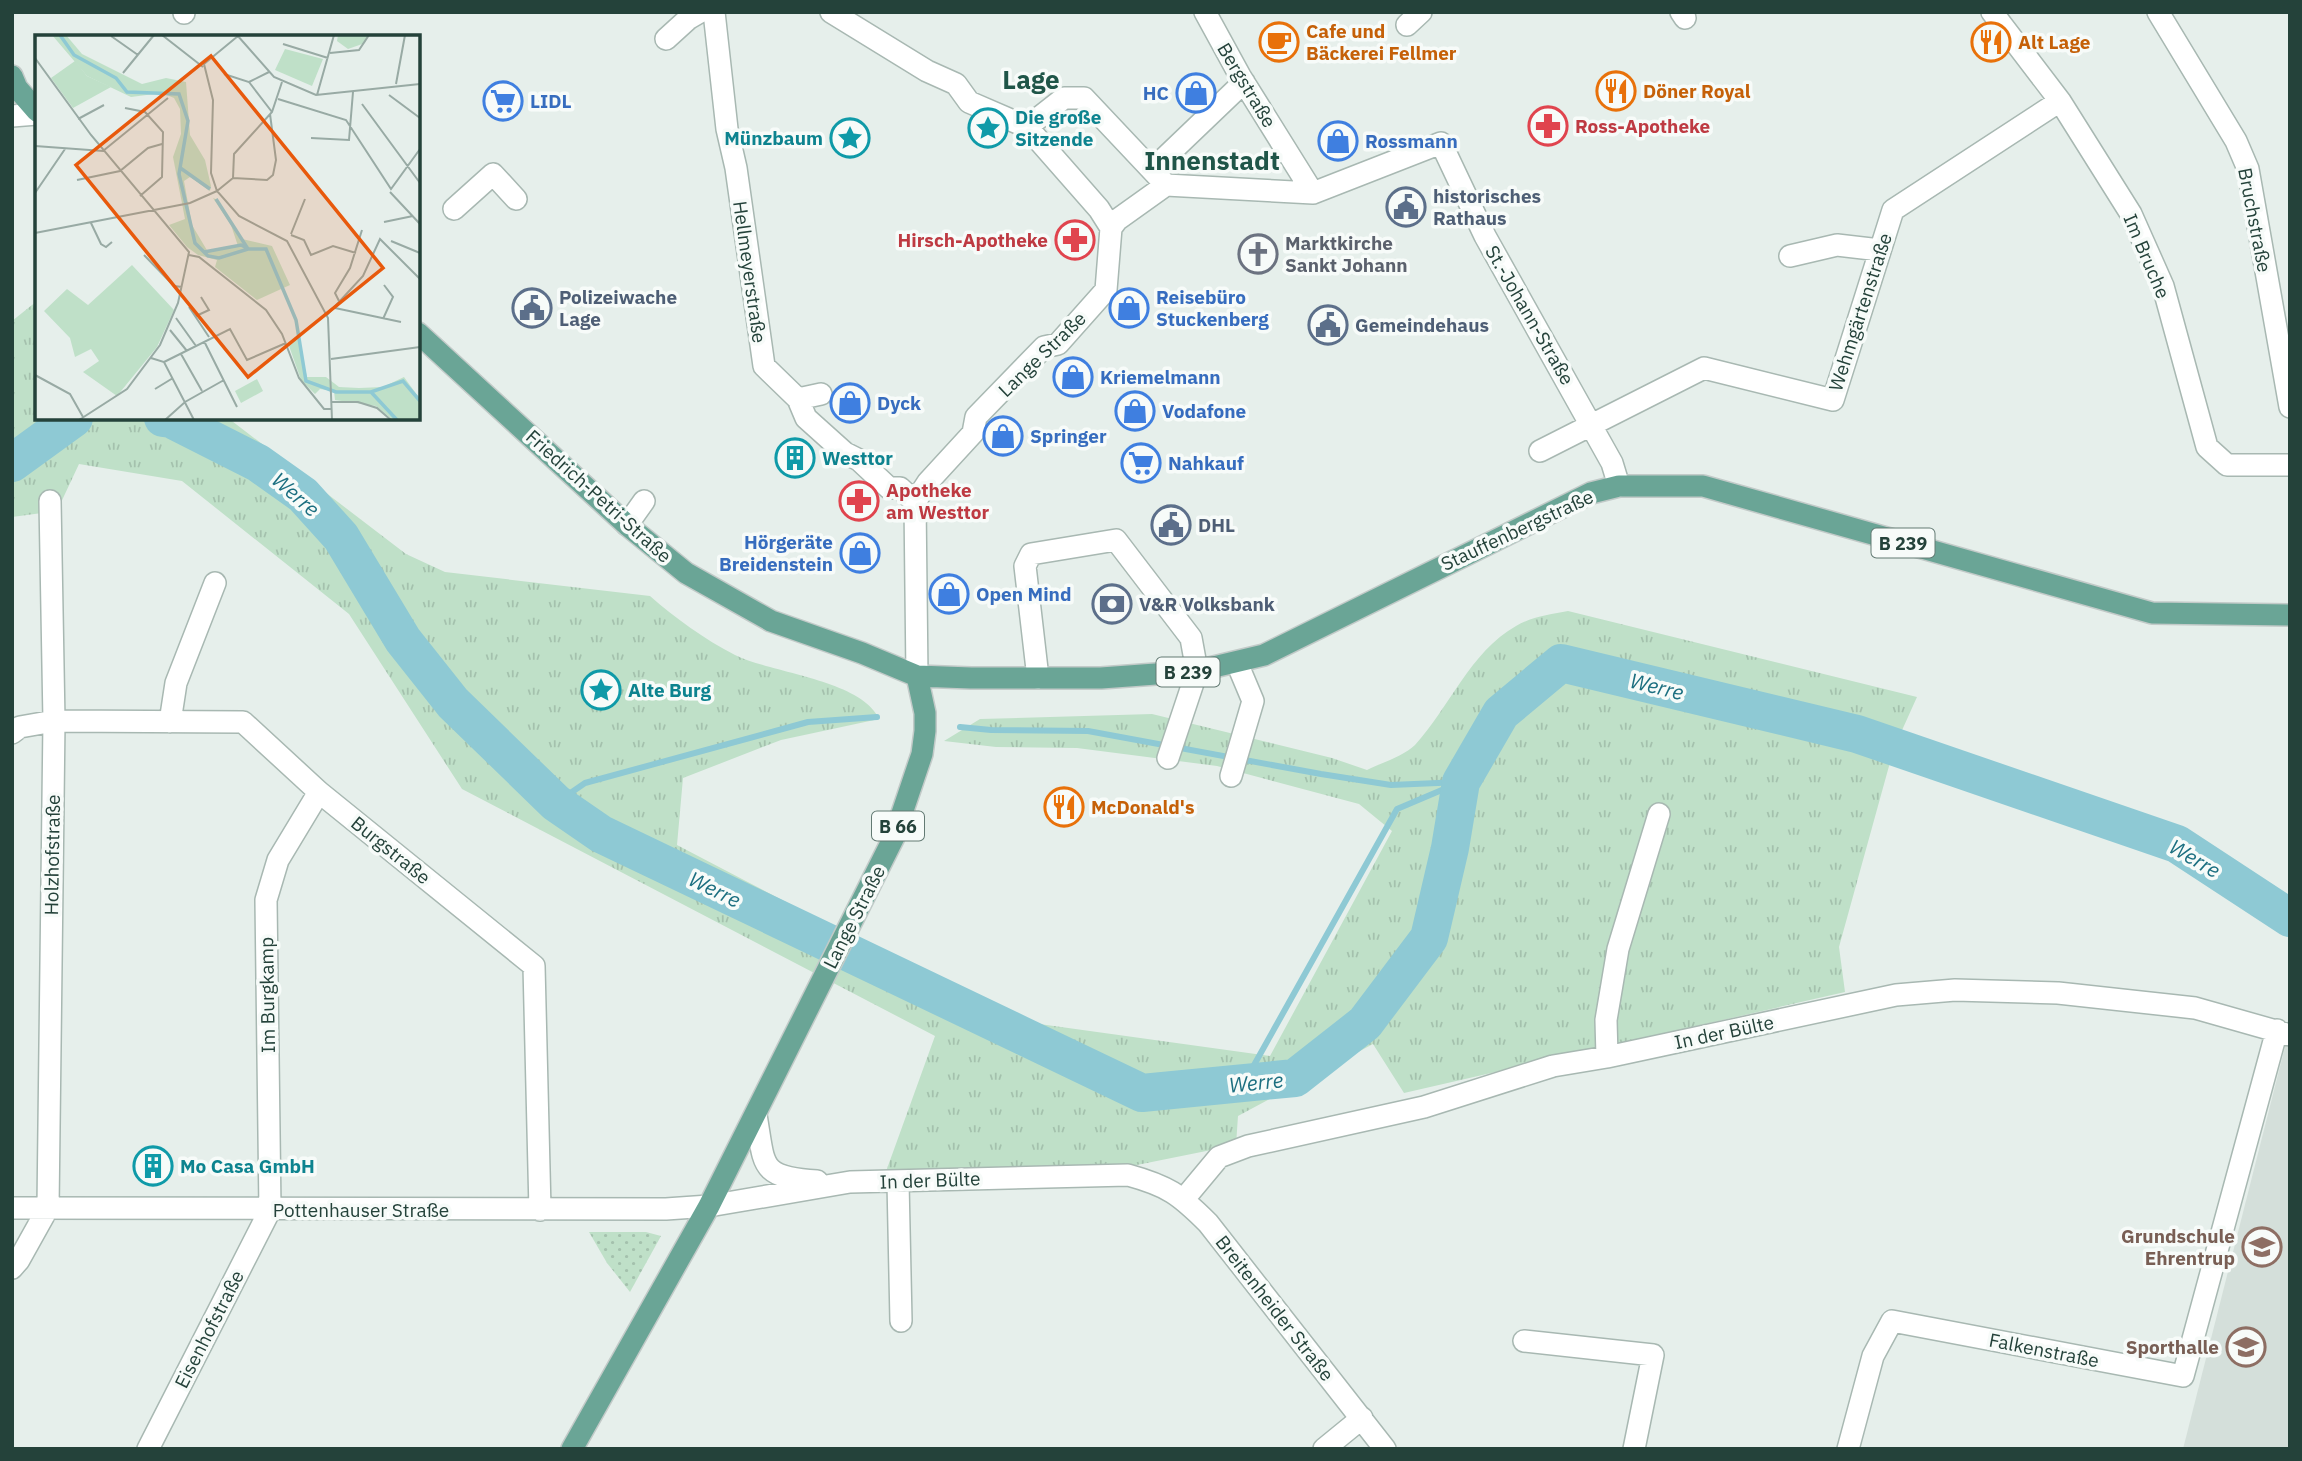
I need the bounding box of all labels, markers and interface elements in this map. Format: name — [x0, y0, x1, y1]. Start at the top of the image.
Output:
place label: Cafe und Bäckerei Fellmer — [1306, 19, 1457, 65]
cafe icon: Cafe und Bäckerei Fellmer — [1258, 21, 1300, 63]
restaurant icon: Alt Lage — [1970, 21, 2012, 63]
place label: Alt Lage — [2018, 30, 2090, 54]
inset map — [35, 35, 420, 420]
street label: Bergstraße — [1212, 38, 1282, 132]
district label: Lage — [1002, 62, 1060, 96]
restaurant icon: Döner Royal — [1595, 70, 1637, 112]
shop icon: HC — [1175, 72, 1217, 114]
place label: Döner Royal — [1643, 79, 1751, 103]
supermarket icon: LIDL — [482, 80, 524, 122]
place label: HC — [1143, 81, 1169, 105]
place label: LIDL — [530, 89, 572, 113]
place label: Die große Sitzende — [1015, 105, 1101, 151]
pharmacy icon: Ross-Apotheke — [1527, 105, 1569, 147]
place icon: Die große Sitzende — [967, 107, 1009, 149]
place label: Ross-Apotheke — [1575, 114, 1710, 138]
place icon: Münzbaum — [829, 117, 871, 159]
shop icon: Rossmann — [1317, 120, 1359, 162]
place label: Münzbaum — [724, 126, 823, 150]
place label: Rossmann — [1365, 129, 1458, 153]
district label: Innenstadt — [1144, 143, 1280, 177]
street label: Bruchstraße — [2233, 166, 2277, 274]
place label: historisches Rathaus — [1433, 184, 1541, 230]
public building icon: historisches Rathaus — [1385, 186, 1427, 228]
street label: Hellmeyerstraße — [728, 199, 772, 345]
street label: Im Bruche — [2118, 210, 2176, 302]
pharmacy icon: Hirsch-Apotheke — [1054, 219, 1096, 261]
place label: Hirsch-Apotheke — [897, 228, 1048, 252]
street label: Wehmgärtenstraße — [1823, 230, 1897, 394]
place label: Marktkirche Sankt Johann — [1285, 231, 1408, 277]
church icon: Marktkirche Sankt Johann — [1237, 233, 1279, 275]
street label: St.-Johann-Straße — [1480, 241, 1580, 389]
place label: Polizeiwache Lage — [559, 285, 677, 331]
place label: Reisebüro Stuckenberg — [1156, 285, 1269, 331]
public building icon: Polizeiwache Lage — [511, 287, 553, 329]
shop icon: Reisebüro Stuckenberg — [1108, 287, 1150, 329]
public building icon: Gemeindehaus — [1307, 304, 1349, 346]
street label: Lange Straße — [993, 306, 1091, 402]
place label: Gemeindehaus — [1355, 313, 1489, 337]
shop icon: Kriemelmann — [1052, 356, 1094, 398]
place label: Kriemelmann — [1100, 365, 1221, 389]
shop icon: Dyck — [829, 382, 871, 424]
shop icon: Vodafone — [1114, 390, 1156, 432]
place label: Dyck — [877, 391, 921, 415]
place label: Vodafone — [1162, 399, 1246, 423]
shop icon: Springer — [982, 415, 1024, 457]
street label: Friedrich-Petri-Straße — [521, 424, 677, 568]
place label: Springer — [1030, 424, 1107, 448]
building icon: Westtor — [774, 437, 816, 479]
supermarket icon: Nahkauf — [1120, 442, 1162, 484]
place label: Westtor — [822, 446, 893, 470]
place label: Nahkauf — [1168, 451, 1244, 475]
water label: Werre — [266, 466, 326, 523]
place label: Apotheke am Westtor — [886, 478, 989, 524]
pharmacy icon: Apotheke am Westtor — [838, 480, 880, 522]
street label: Stauffenbergstraße — [1437, 484, 1597, 576]
public building icon: DHL — [1150, 504, 1192, 546]
place label: DHL — [1198, 513, 1235, 537]
road number: B 239 — [1871, 528, 1934, 558]
place label: Hörgeräte Breidenstein — [719, 530, 833, 576]
shop icon: Hörgeräte Breidenstein — [839, 532, 881, 574]
shop icon: Open Mind — [928, 573, 970, 615]
place label: Open Mind — [976, 582, 1071, 606]
bank icon: V&R Volksbank — [1091, 583, 1133, 625]
place label: V&R Volksbank — [1139, 592, 1275, 616]
road number: B 239 — [1156, 658, 1220, 686]
water label: Werre — [1627, 666, 1687, 706]
place icon: Alte Burg — [580, 669, 622, 711]
place label: Alte Burg — [628, 678, 711, 702]
restaurant icon: McDonald's — [1043, 786, 1085, 828]
street label: Holzhofstraße — [39, 794, 65, 916]
place label: McDonald's — [1091, 795, 1194, 819]
street label: Burgstraße — [346, 811, 436, 889]
road number: B 66 — [872, 812, 924, 840]
water label: Werre — [2164, 832, 2226, 884]
street label: Lange Straße — [818, 861, 890, 973]
water label: Werre — [684, 864, 746, 914]
street label: Im Burgkamp — [254, 937, 280, 1053]
street label: In der Bülte — [1672, 1010, 1776, 1054]
water label: Werre — [1227, 1065, 1285, 1099]
building icon: Mo Casa GmbH — [132, 1145, 174, 1187]
place label: Mo Casa GmbH — [180, 1154, 315, 1178]
street label: In der Bülte — [879, 1166, 981, 1194]
street label: Pottenhauser Straße — [273, 1198, 449, 1222]
place label: Grundschule Ehrentrup — [2121, 1224, 2235, 1270]
school or university icon: Grundschule Ehrentrup — [2241, 1226, 2283, 1268]
street label: Breitenheider Straße — [1211, 1230, 1339, 1386]
street label: Eisenhofstraße — [169, 1266, 249, 1392]
school or university icon: Sporthalle — [2225, 1326, 2267, 1368]
street label: Falkenstraße — [1987, 1328, 2101, 1372]
place label: Sporthalle — [2126, 1335, 2219, 1359]

